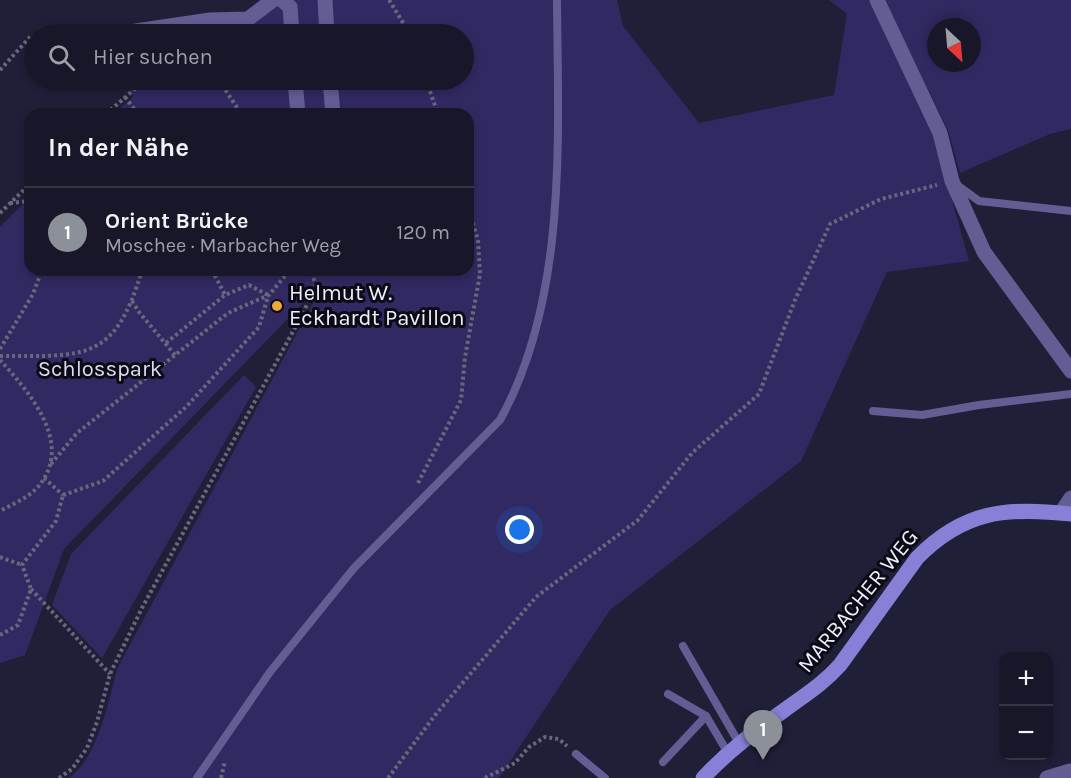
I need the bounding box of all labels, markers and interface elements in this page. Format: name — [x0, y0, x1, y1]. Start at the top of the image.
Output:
north arrow — [927, 18, 981, 72]
search box — [24, 24, 474, 90]
icon: search — [45, 41, 78, 74]
text: Hier suchen — [93, 44, 213, 70]
text: In der Nähe — [48, 132, 189, 163]
text: Orient Brücke — [105, 208, 248, 234]
text: 1 — [64, 221, 71, 244]
text: 120 m — [396, 221, 450, 244]
text: Moschee · Marbacher Weg — [105, 234, 341, 257]
place label: Helmut W. Eckhardt Pavillon — [289, 280, 465, 331]
marker: Helmut W. Eckhardt Pavillon — [270, 299, 284, 313]
park label: Schlosspark — [38, 356, 162, 382]
your location — [505, 515, 534, 544]
street label: MARBACHER WEG — [792, 524, 924, 678]
map controls — [999, 652, 1053, 760]
button: + — [999, 652, 1053, 706]
button: − — [999, 706, 1053, 760]
pin: 1 — [744, 710, 783, 760]

